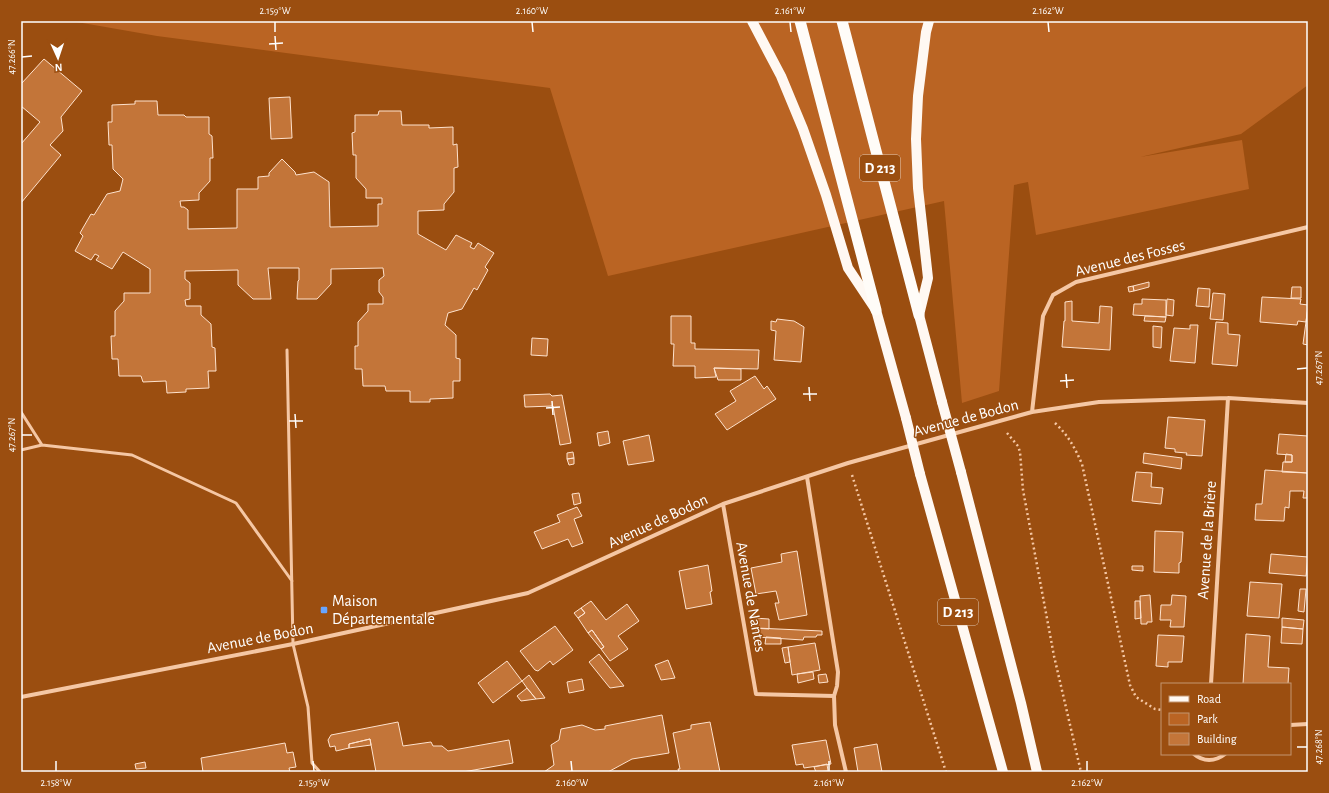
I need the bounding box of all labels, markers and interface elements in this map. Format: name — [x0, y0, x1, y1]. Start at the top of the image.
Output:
text: 2.159°W — [259, 6, 291, 16]
text: 2.160°W — [516, 6, 548, 16]
text: 2.161°W — [775, 6, 805, 16]
text: 2.162°W — [1032, 6, 1064, 16]
north arrow — [38, 38, 78, 78]
text: 47.266°N — [7, 40, 17, 74]
text: N — [54, 62, 63, 73]
road number: D 213 — [860, 155, 900, 181]
street label: Avenue des Fosses — [1073, 237, 1187, 279]
text: 47.267°N — [1314, 351, 1324, 385]
street label: Avenue de Bodon — [912, 396, 1020, 440]
text: 47.267°N — [7, 418, 17, 452]
street label: Avenue de la Brière — [1195, 480, 1219, 600]
street label: Avenue de Bodon — [606, 491, 710, 551]
street label: Avenue de Nantes — [733, 541, 769, 654]
place label: Maison Départementale — [332, 593, 435, 627]
road number: D 213 — [938, 599, 978, 625]
marker: Maison Départementale — [319, 605, 329, 615]
street label: Avenue de Bodon — [205, 620, 315, 656]
legend — [1161, 683, 1291, 755]
text: Road — [1197, 693, 1221, 705]
text: Park — [1197, 713, 1218, 725]
text: 47.268°N — [1314, 729, 1324, 765]
text: Building — [1197, 733, 1237, 745]
text: 2.158°W — [40, 778, 72, 788]
text: 2.159°W — [298, 778, 330, 788]
text: 2.160°W — [556, 778, 588, 788]
text: 2.161°W — [814, 778, 844, 788]
text: 2.162°W — [1071, 778, 1103, 788]

